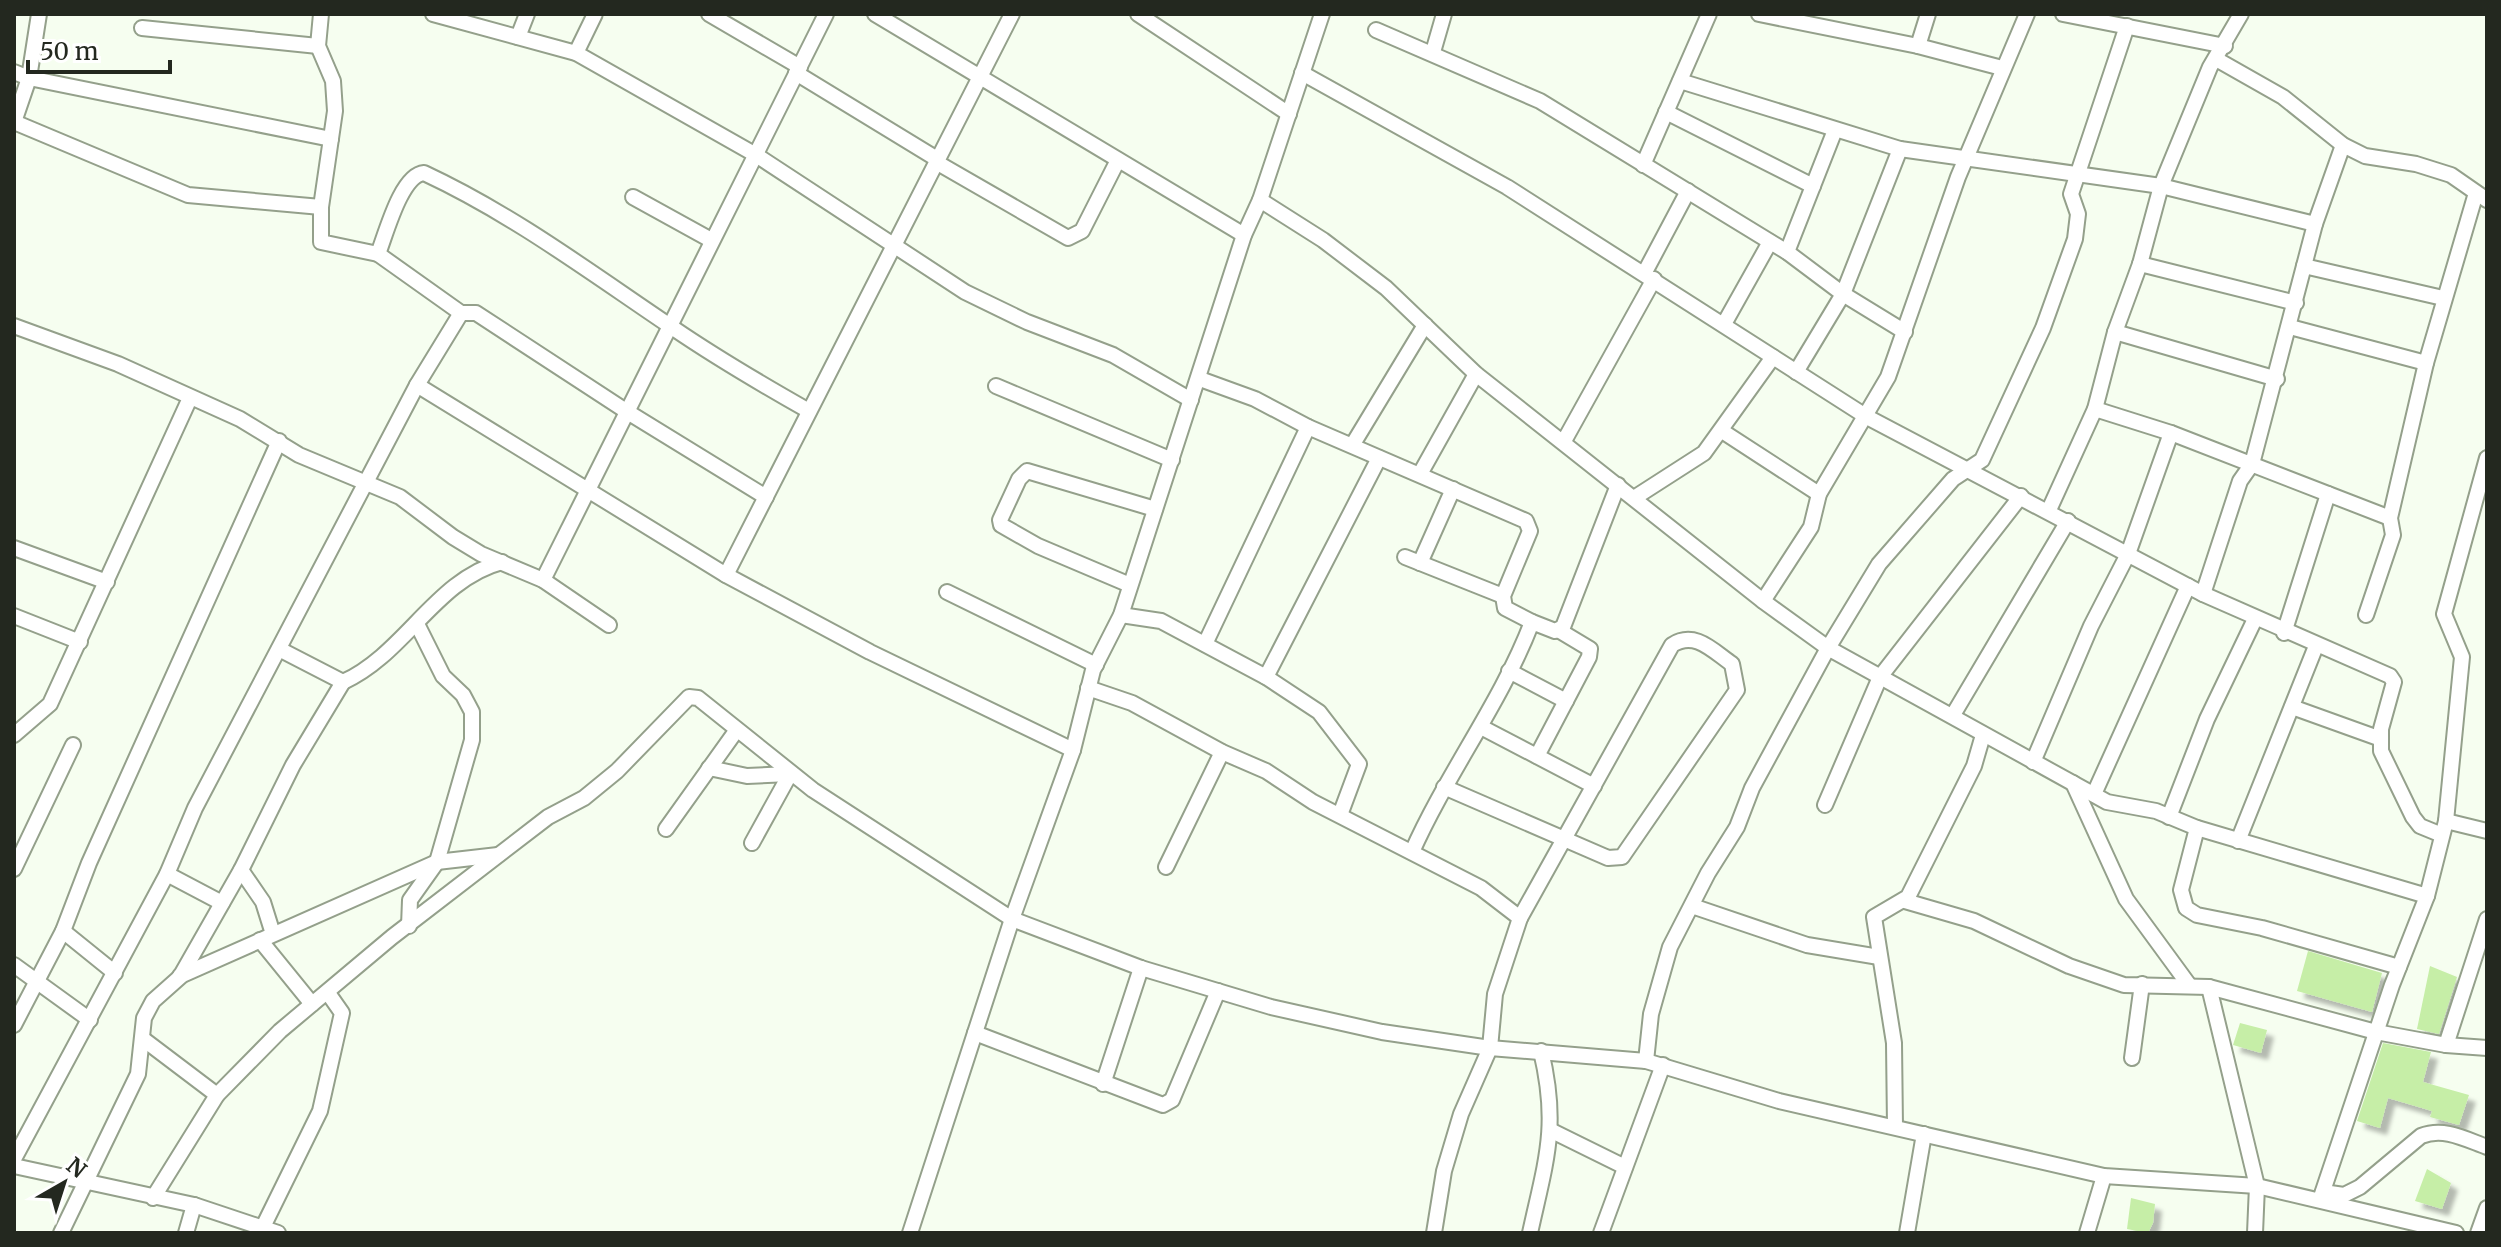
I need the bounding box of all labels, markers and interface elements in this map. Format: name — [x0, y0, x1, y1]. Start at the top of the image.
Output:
scale bar — [28, 24, 170, 74]
text: 50 m — [40, 36, 99, 67]
north arrow — [24, 1143, 104, 1223]
text: N — [61, 1151, 93, 1184]

